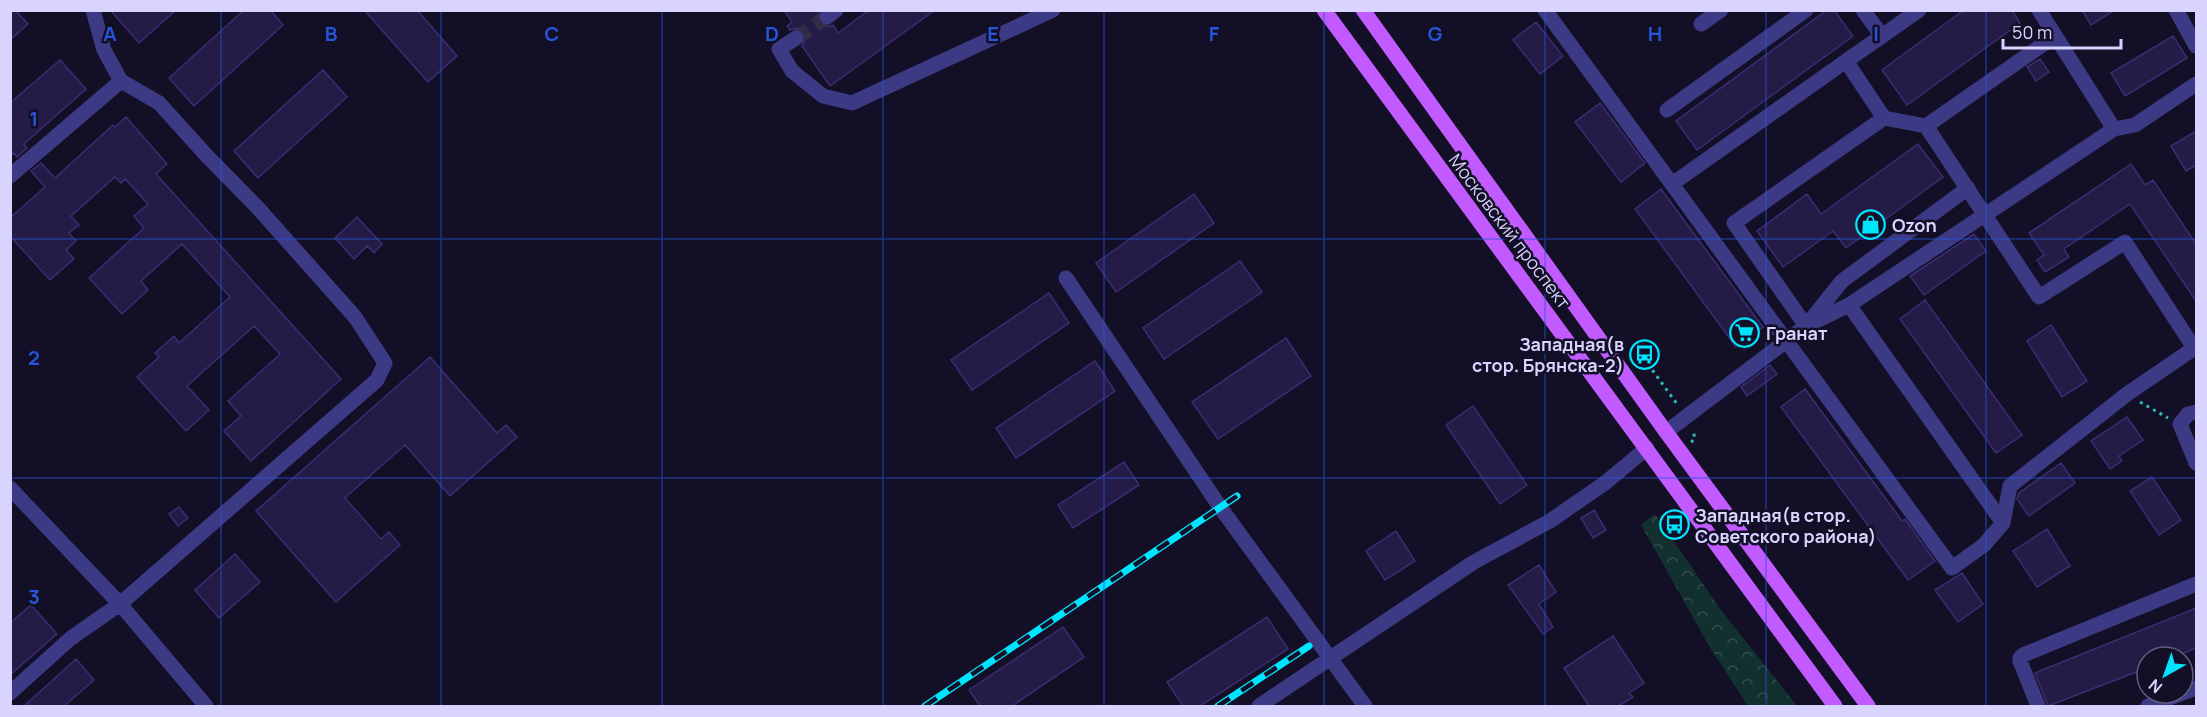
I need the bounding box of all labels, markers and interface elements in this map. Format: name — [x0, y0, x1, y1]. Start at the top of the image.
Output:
scale bar — [2003, 12, 2122, 50]
text: A — [103, 20, 117, 47]
text: B — [325, 20, 338, 47]
text: C — [545, 20, 559, 47]
text: D — [765, 20, 779, 47]
text: E — [987, 20, 999, 47]
text: F — [1209, 20, 1220, 47]
text: G — [1428, 20, 1443, 47]
text: H — [1648, 20, 1662, 47]
text: I — [1873, 20, 1879, 47]
text: 50 m — [2012, 20, 2052, 44]
text: 1 — [30, 105, 38, 132]
street label: Московский проспект — [1444, 149, 1576, 313]
shop icon: Ozon — [1855, 209, 1887, 241]
place label: Ozon — [1892, 213, 1937, 237]
supermarket icon: Гранат — [1729, 317, 1761, 349]
place label: Гранат — [1766, 321, 1828, 345]
place label: Западная(в стор. Брянска-2) — [1472, 332, 1624, 377]
bus stop icon: Западная(в стор. Брянска-2) — [1629, 338, 1661, 370]
text: 2 — [28, 344, 40, 371]
place label: Западная(в стор. Советского района) — [1695, 503, 1876, 548]
bus stop icon: Западная(в стор. Советского района) — [1658, 509, 1690, 541]
text: 3 — [28, 583, 40, 610]
north arrow — [2135, 645, 2195, 705]
text: N — [2144, 674, 2167, 699]

